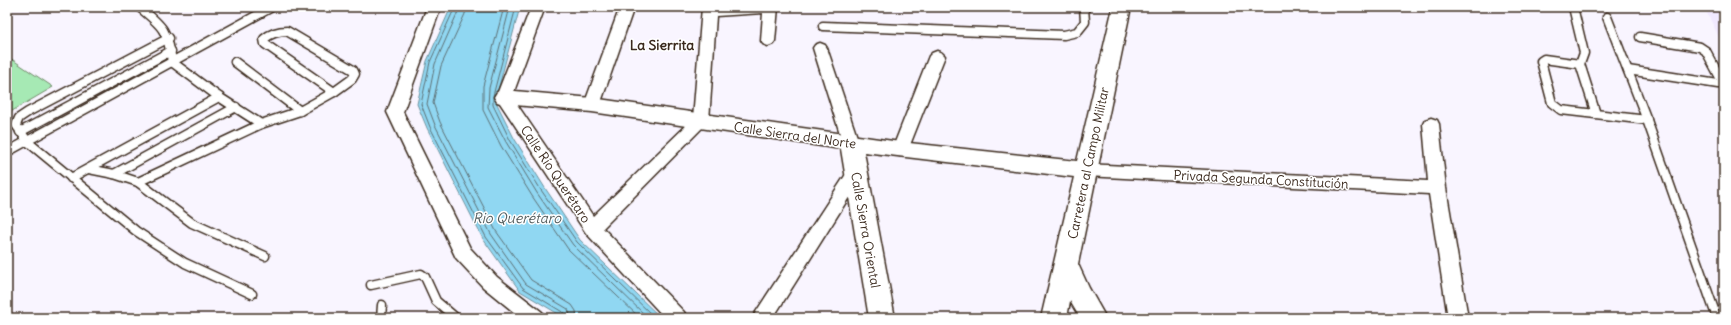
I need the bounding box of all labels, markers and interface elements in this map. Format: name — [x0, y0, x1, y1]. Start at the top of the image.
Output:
district label: La Sierrita — [630, 36, 694, 54]
street label: Carretera al Campo Militar — [1064, 85, 1113, 241]
street label: Calle Sierra del Norte — [733, 119, 857, 152]
street label: Calle Río Querétaro — [517, 122, 594, 226]
street label: Privada Segunda Constitución — [1173, 166, 1349, 193]
street label: Calle Sierra Oriental — [847, 171, 884, 289]
water label: Rio Querétaro — [473, 209, 562, 227]

